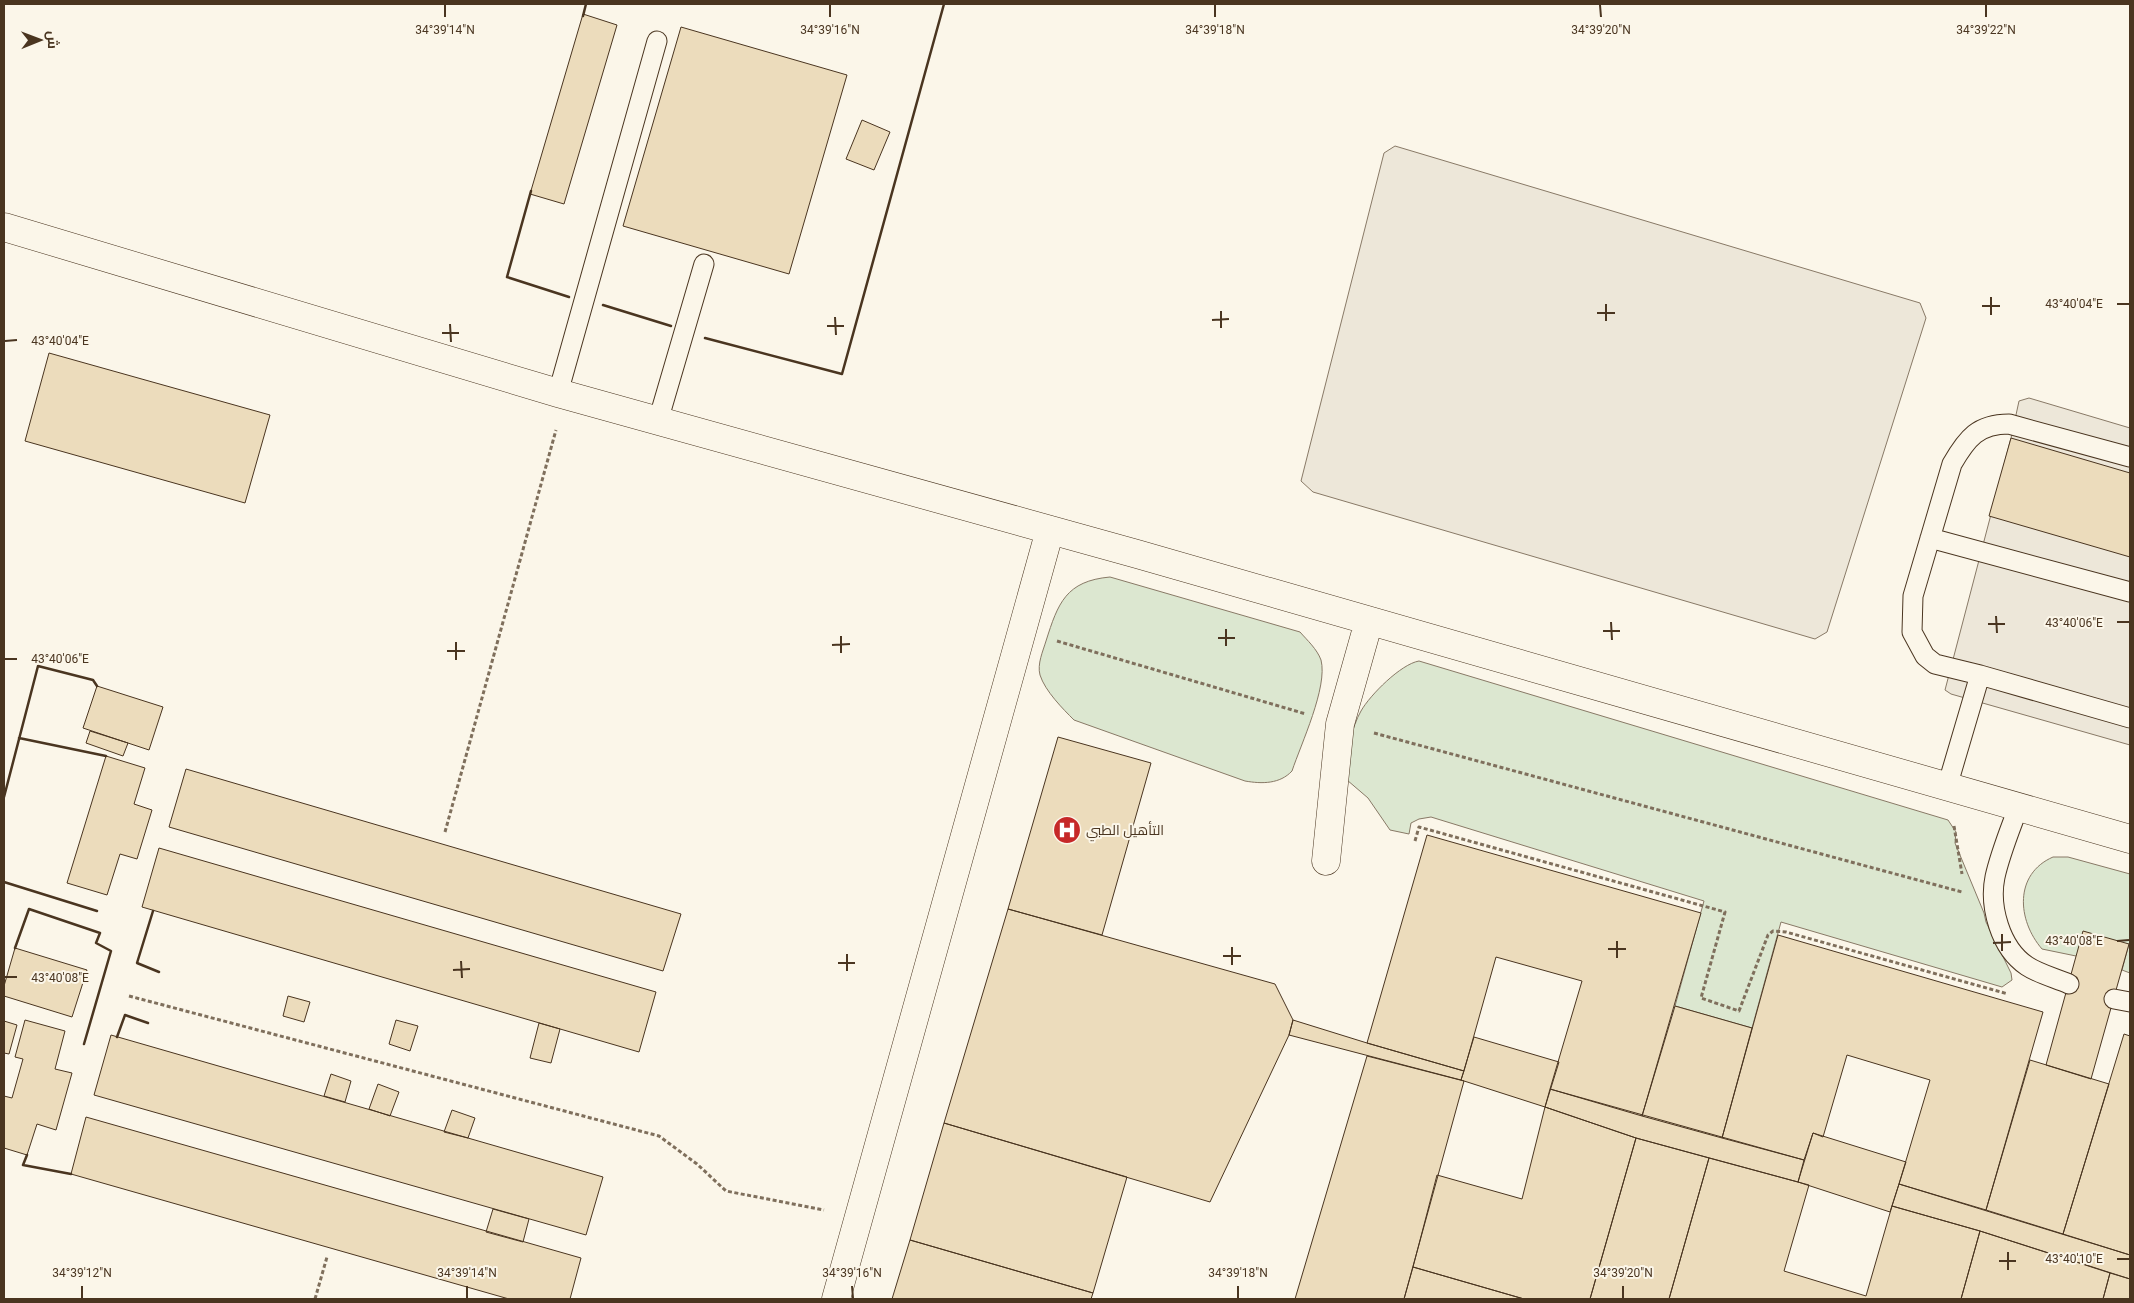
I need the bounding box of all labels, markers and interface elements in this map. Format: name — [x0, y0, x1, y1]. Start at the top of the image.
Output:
north arrow — [15, 15, 65, 65]
text: 34°39'14"N — [415, 23, 475, 37]
text: 34°39'16"N — [800, 23, 860, 37]
text: 34°39'18"N — [1185, 23, 1245, 37]
text: 34°39'20"N — [1571, 23, 1631, 37]
text: 34°39'22"N — [1956, 23, 2016, 37]
text: ش — [44, 31, 61, 49]
text: 43°40'04"E — [2045, 297, 2103, 311]
text: 43°40'04"E — [31, 334, 89, 348]
text: 43°40'06"E — [2045, 616, 2103, 630]
text: 43°40'06"E — [31, 652, 89, 666]
hospital icon: التأهيل الطبي — [1052, 815, 1082, 845]
place label: التأهيل الطبي — [1086, 821, 1164, 842]
text: 43°40'08"E — [2045, 934, 2103, 948]
text: 43°40'08"E — [31, 971, 89, 985]
text: 43°40'10"E — [2045, 1252, 2103, 1266]
text: 34°39'12"N — [52, 1266, 112, 1280]
text: 34°39'14"N — [437, 1266, 497, 1280]
text: 34°39'16"N — [822, 1266, 882, 1280]
text: 34°39'18"N — [1208, 1266, 1268, 1280]
text: 34°39'20"N — [1593, 1266, 1653, 1280]

